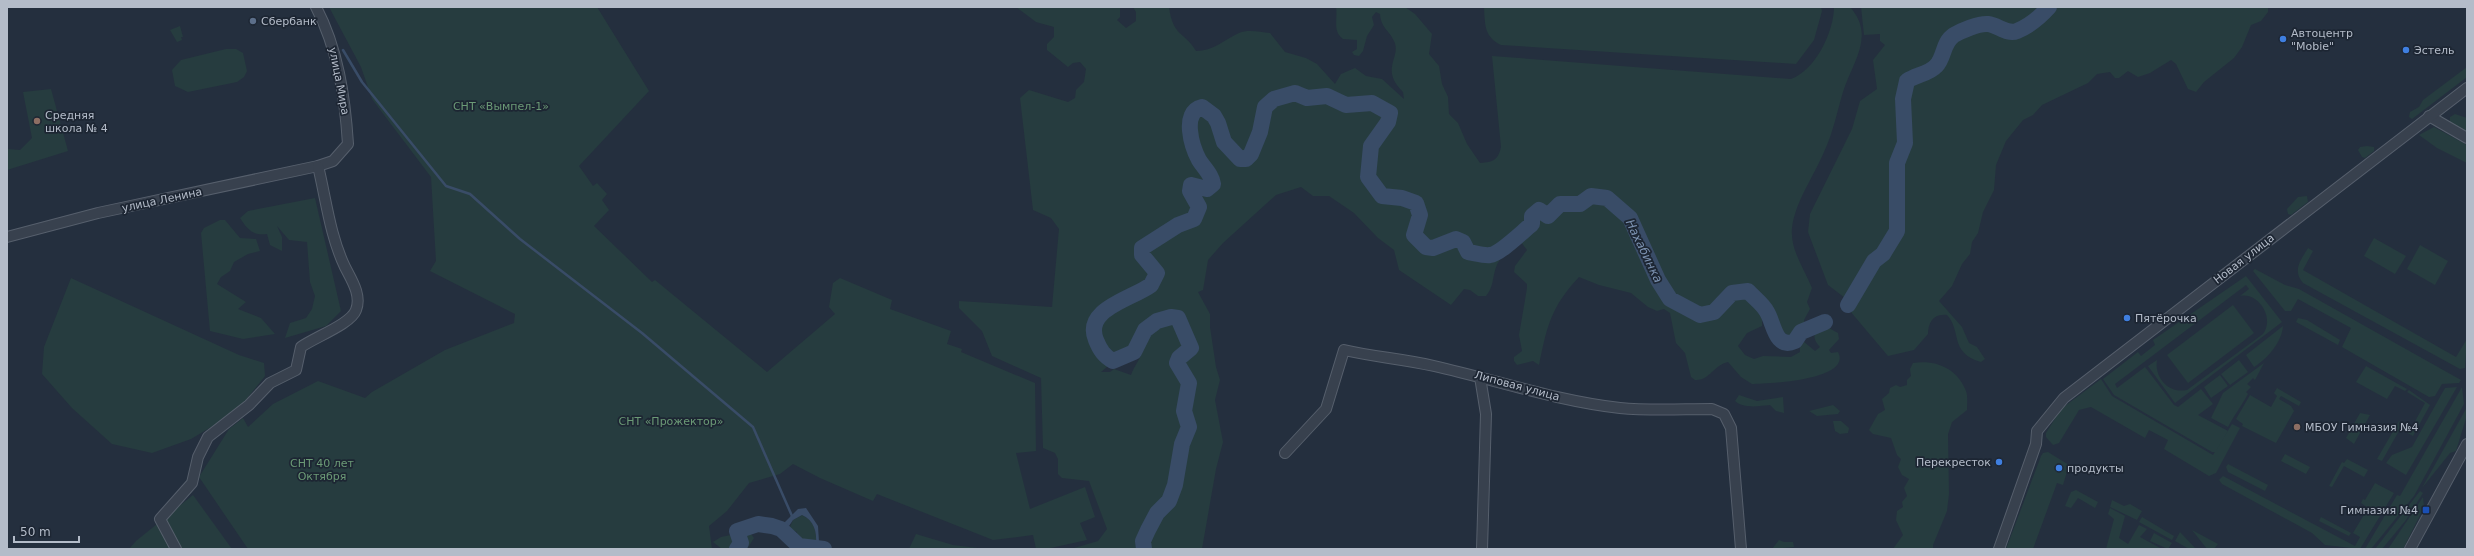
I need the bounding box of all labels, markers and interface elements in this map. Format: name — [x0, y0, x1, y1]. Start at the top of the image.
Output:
place label: Сбербанк — [261, 15, 317, 28]
marker: Сбербанк — [248, 16, 258, 26]
place label: Автоцентр "Mobie" — [2291, 27, 2353, 53]
marker: Автоцентр "Mobie" — [2278, 34, 2288, 44]
place label: Эстель — [2414, 44, 2454, 57]
marker: Эстель — [2401, 45, 2411, 55]
street label: улица Мира — [326, 46, 352, 116]
park label: СНТ «Вымпел-1» — [453, 100, 549, 113]
place label: Средняя школа № 4 — [45, 109, 108, 135]
marker: Средняя школа № 4 — [32, 116, 42, 126]
street label: улица Ленина — [121, 185, 203, 215]
water label: Нахабинка — [1623, 217, 1665, 285]
street label: Новая улица — [2211, 231, 2277, 287]
place label: Пятёрочка — [2135, 312, 2197, 325]
marker: Пятёрочка — [2122, 313, 2132, 323]
street label: Липовая улица — [1473, 368, 1561, 404]
park label: СНТ «Прожектор» — [618, 415, 724, 428]
place label: МБОУ Гимназия №4 — [2305, 421, 2419, 434]
marker: МБОУ Гимназия №4 — [2292, 422, 2302, 432]
place label: Перекресток — [1916, 456, 1991, 469]
park label: СНТ 40 лет Октября — [290, 457, 355, 483]
marker: Перекресток — [1994, 457, 2004, 467]
place label: продукты — [2067, 462, 2124, 475]
marker: продукты — [2054, 463, 2064, 473]
place label: Гимназия №4 — [2340, 504, 2418, 517]
marker: Гимназия №4 — [2421, 505, 2431, 515]
scale bar — [14, 518, 79, 544]
text: 50 m — [20, 525, 51, 539]

